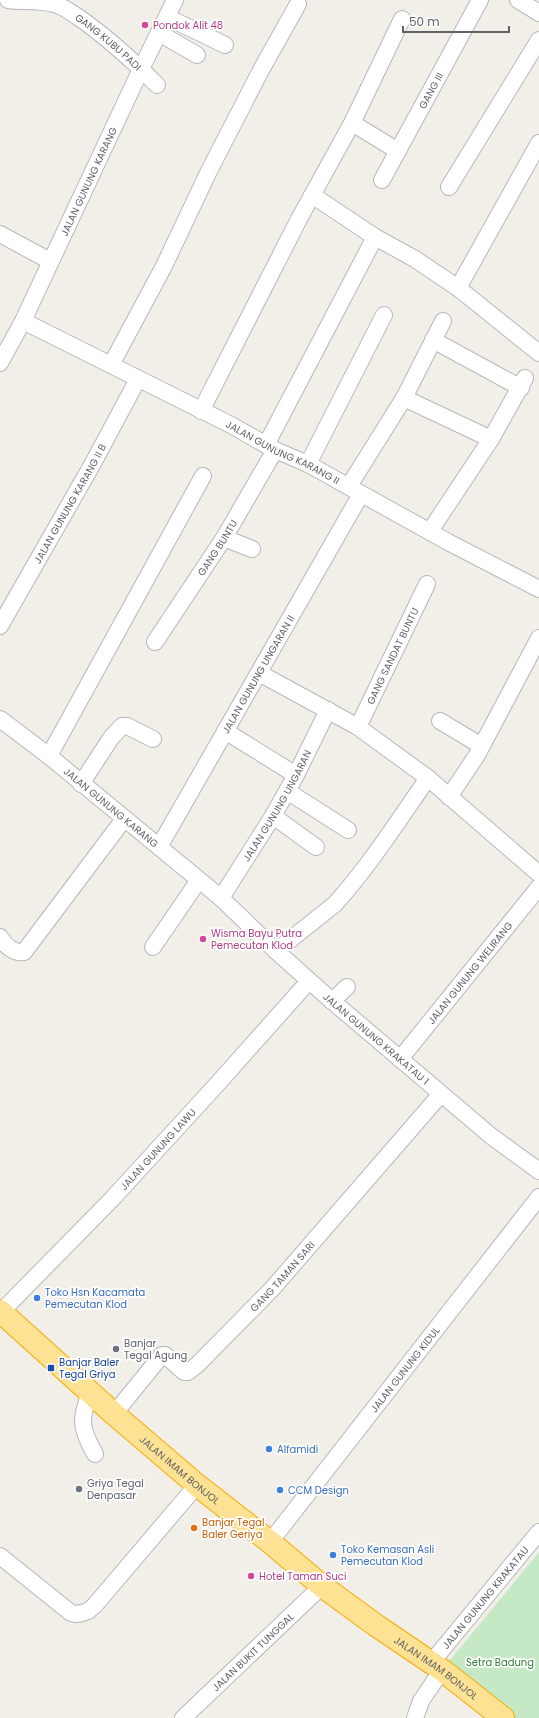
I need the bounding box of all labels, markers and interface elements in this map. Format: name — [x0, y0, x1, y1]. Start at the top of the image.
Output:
scale bar — [403, 8, 509, 34]
street label: GANG KUBU PADI — [72, 10, 145, 74]
text: 50 m — [409, 13, 440, 30]
place label: Pondok Alit 48 — [153, 18, 223, 33]
marker: Pondok Alit 48 — [140, 20, 150, 30]
street label: GANG III — [415, 70, 447, 111]
street label: JALAN GUNUNG KARANG — [56, 124, 120, 239]
street label: JALAN GUNUNG KARANG II — [223, 416, 343, 488]
street label: JALAN GUNUNG KARANG II B — [30, 441, 110, 566]
street label: GANG BUNTU — [194, 517, 241, 579]
street label: GANG SANDAT BUNTU — [363, 605, 422, 707]
street label: JALAN GUNUNG UNGARAN II — [218, 612, 298, 736]
street label: JALAN GUNUNG UNGARAN — [239, 747, 315, 864]
street label: JALAN GUNUNG KARANG — [60, 764, 162, 851]
street label: JALAN GUNUNG WELIRANG — [424, 918, 516, 1027]
place label: Wisma Bayu Putra Pemecutan Klod — [211, 926, 302, 953]
marker: Wisma Bayu Putra Pemecutan Klod — [198, 934, 208, 944]
street label: JALAN GUNUNG KRAKATAU 1 — [320, 989, 433, 1088]
street label: JALAN GUNUNG LAWU — [116, 1105, 199, 1193]
street label: GANG TAMAN SARI — [246, 1238, 318, 1315]
place label: Toko Hsn Kacamata Pemecutan Klod — [45, 1285, 145, 1312]
marker: Toko Hsn Kacamata Pemecutan Klod — [32, 1293, 42, 1303]
street label: JALAN GUNUNG KIDUL — [366, 1323, 443, 1415]
place label: Banjar Tegal Agung — [124, 1336, 187, 1363]
marker: Banjar Tegal Agung — [111, 1344, 121, 1354]
place label: Banjar Baler Tegal Griya — [59, 1355, 119, 1382]
marker: Banjar Baler Tegal Griya — [46, 1363, 56, 1373]
street label: JALAN IMAM BONJOL — [137, 1432, 224, 1508]
place label: Alfamidi — [277, 1442, 318, 1457]
marker: Alfamidi — [264, 1444, 274, 1454]
place label: Griya Tegal Denpasar — [87, 1476, 144, 1503]
place label: CCM Design — [288, 1483, 349, 1498]
marker: Griya Tegal Denpasar — [74, 1484, 84, 1494]
marker: CCM Design — [275, 1485, 285, 1495]
place label: Banjar Tegal Baler Geriya — [202, 1515, 265, 1542]
marker: Banjar Tegal Baler Geriya — [189, 1523, 199, 1533]
place label: Toko Kemasan Asli Pemecutan Klod — [341, 1542, 434, 1569]
street label: JALAN GUNUNG KRAKATAU — [438, 1543, 532, 1652]
marker: Toko Kemasan Asli Pemecutan Klod — [328, 1550, 338, 1560]
place label: Hotel Taman Suci — [259, 1569, 346, 1584]
marker: Hotel Taman Suci — [246, 1571, 256, 1581]
street label: JALAN BUKIT TUNGGAL — [208, 1609, 297, 1695]
street label: JALAN IMAM BONJOL — [391, 1632, 482, 1704]
park label: Setra Badung — [466, 1655, 534, 1670]

